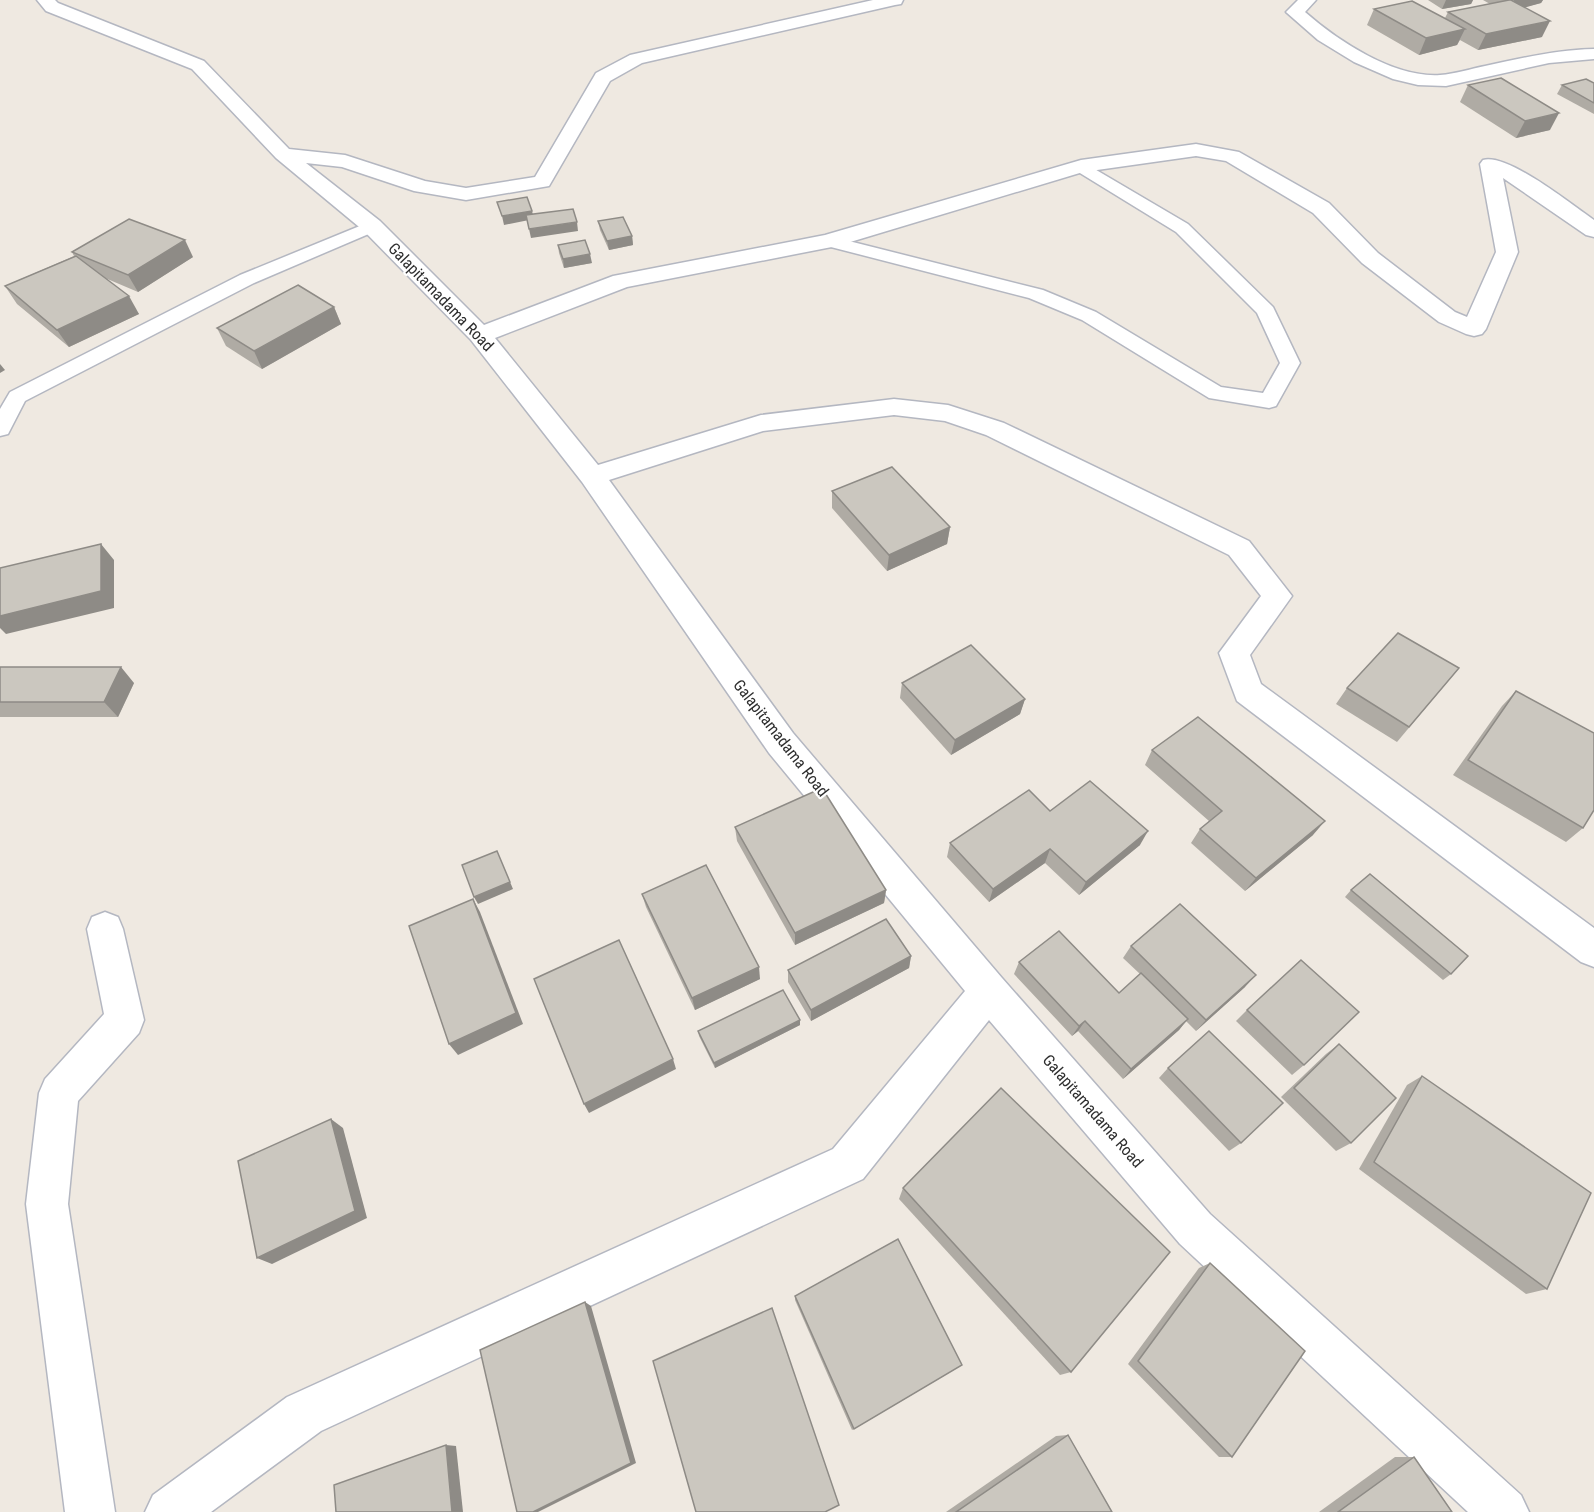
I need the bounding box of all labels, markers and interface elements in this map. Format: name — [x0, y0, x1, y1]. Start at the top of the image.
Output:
street label: Galapitamadama Road — [384, 239, 498, 355]
street label: Galapitamadama Road — [729, 676, 833, 800]
street label: Galapitamadama Road — [1039, 1051, 1147, 1171]

